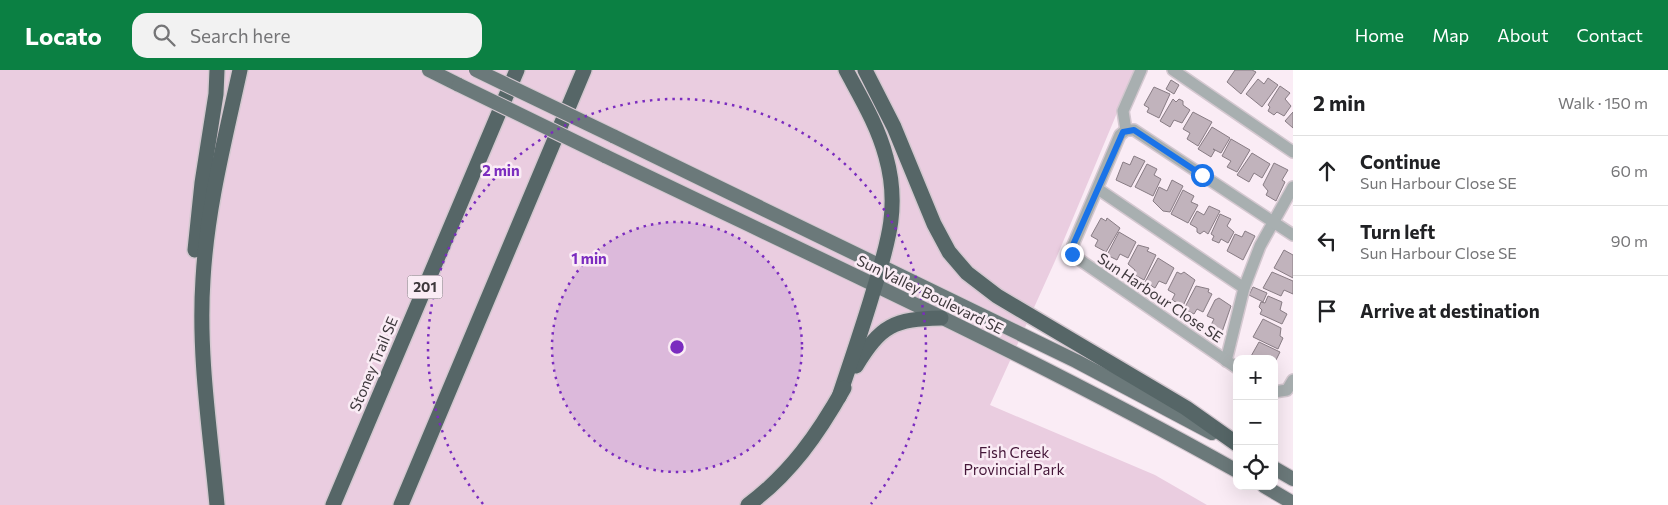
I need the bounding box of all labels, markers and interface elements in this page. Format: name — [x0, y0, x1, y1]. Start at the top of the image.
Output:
search box — [132, 13, 482, 58]
text: Locato — [25, 21, 102, 50]
icon: search — [150, 21, 178, 49]
text: Search here — [190, 24, 290, 47]
text: Home — [1355, 24, 1404, 46]
text: Map — [1432, 24, 1469, 46]
text: About — [1497, 24, 1549, 46]
text: Contact — [1577, 24, 1643, 46]
text: 2 min — [1313, 90, 1365, 115]
text: Walk · 150 m — [1558, 93, 1648, 112]
text: Continue — [1360, 150, 1440, 173]
icon: ahead — [1313, 157, 1341, 185]
text: 2 min — [482, 161, 520, 179]
text: 60 m — [1611, 161, 1648, 180]
route start — [1191, 164, 1214, 187]
text: Sun Harbour Close SE — [1360, 173, 1517, 192]
text: Turn left — [1360, 220, 1435, 243]
icon: left — [1313, 227, 1341, 255]
text: 90 m — [1611, 231, 1648, 250]
route end — [1061, 243, 1084, 266]
text: Sun Harbour Close SE — [1360, 243, 1517, 262]
text: 1 min — [571, 249, 607, 267]
street label: Sun Harbour Close SE — [1095, 249, 1227, 346]
street label: Sun Valley Boulevard SE — [854, 251, 1007, 337]
road number: 201 — [408, 276, 442, 298]
icon: arrive — [1313, 297, 1341, 325]
text: Arrive at destination — [1360, 299, 1540, 322]
street label: Stoney Trail SE — [345, 314, 401, 414]
centre of rings — [668, 338, 686, 356]
map controls — [1233, 355, 1278, 490]
button: + — [1233, 355, 1278, 400]
button: − — [1233, 400, 1278, 445]
park label: Fish Creek Provincial Park — [963, 443, 1065, 478]
button: locate — [1233, 445, 1278, 490]

